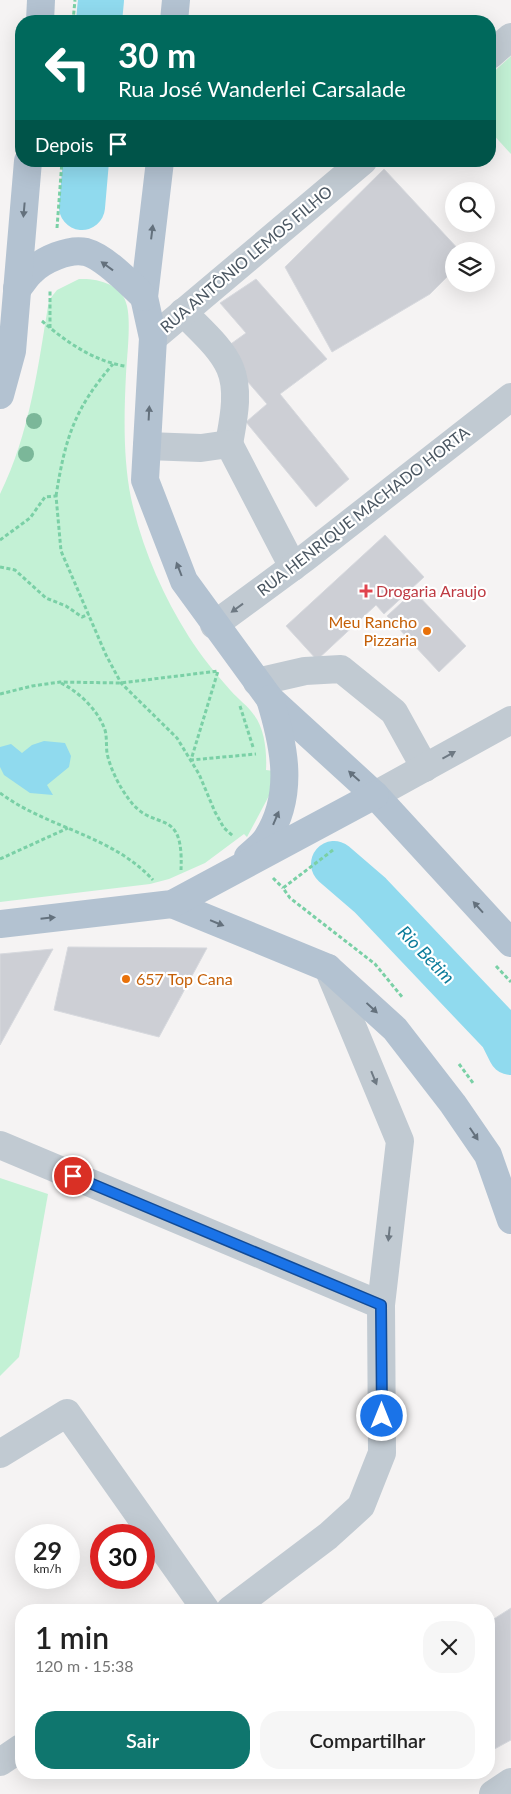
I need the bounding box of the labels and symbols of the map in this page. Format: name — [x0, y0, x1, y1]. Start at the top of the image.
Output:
street label: RUA ANTÔNIO LEMOS FILHO — [156, 181, 336, 336]
one-way arrow — [20, 202, 28, 218]
one-way arrow — [148, 223, 156, 239]
one-way arrow — [100, 261, 114, 271]
one-way arrow — [145, 404, 153, 420]
street label: RUA HENRIQUE MACHADO HORTA — [253, 422, 473, 599]
one-way arrow — [175, 561, 183, 576]
place label: Drogaria Araujo — [376, 581, 486, 600]
marker: Drogaria Araujo — [360, 585, 372, 597]
one-way arrow — [230, 603, 244, 613]
place label: Meu Rancho Pizzaria — [329, 612, 417, 649]
marker: Meu Rancho Pizzaria — [421, 625, 433, 637]
one-way arrow — [441, 751, 456, 759]
one-way arrow — [349, 770, 361, 782]
one-way arrow — [273, 811, 281, 826]
one-way arrow — [472, 901, 484, 913]
one-way arrow — [41, 914, 57, 922]
one-way arrow — [210, 919, 224, 927]
water label: Rio Betim — [394, 921, 460, 988]
place label: 657 Top Cana — [136, 969, 233, 988]
marker: 657 Top Cana — [120, 973, 132, 985]
one-way arrow — [366, 1002, 378, 1014]
one-way arrow — [370, 1070, 378, 1085]
one-way arrow — [469, 1128, 479, 1141]
pin — [52, 1155, 94, 1197]
one-way arrow — [385, 1227, 393, 1243]
position arrow — [355, 1389, 407, 1441]
speed limit sign: 30 — [90, 1524, 155, 1589]

